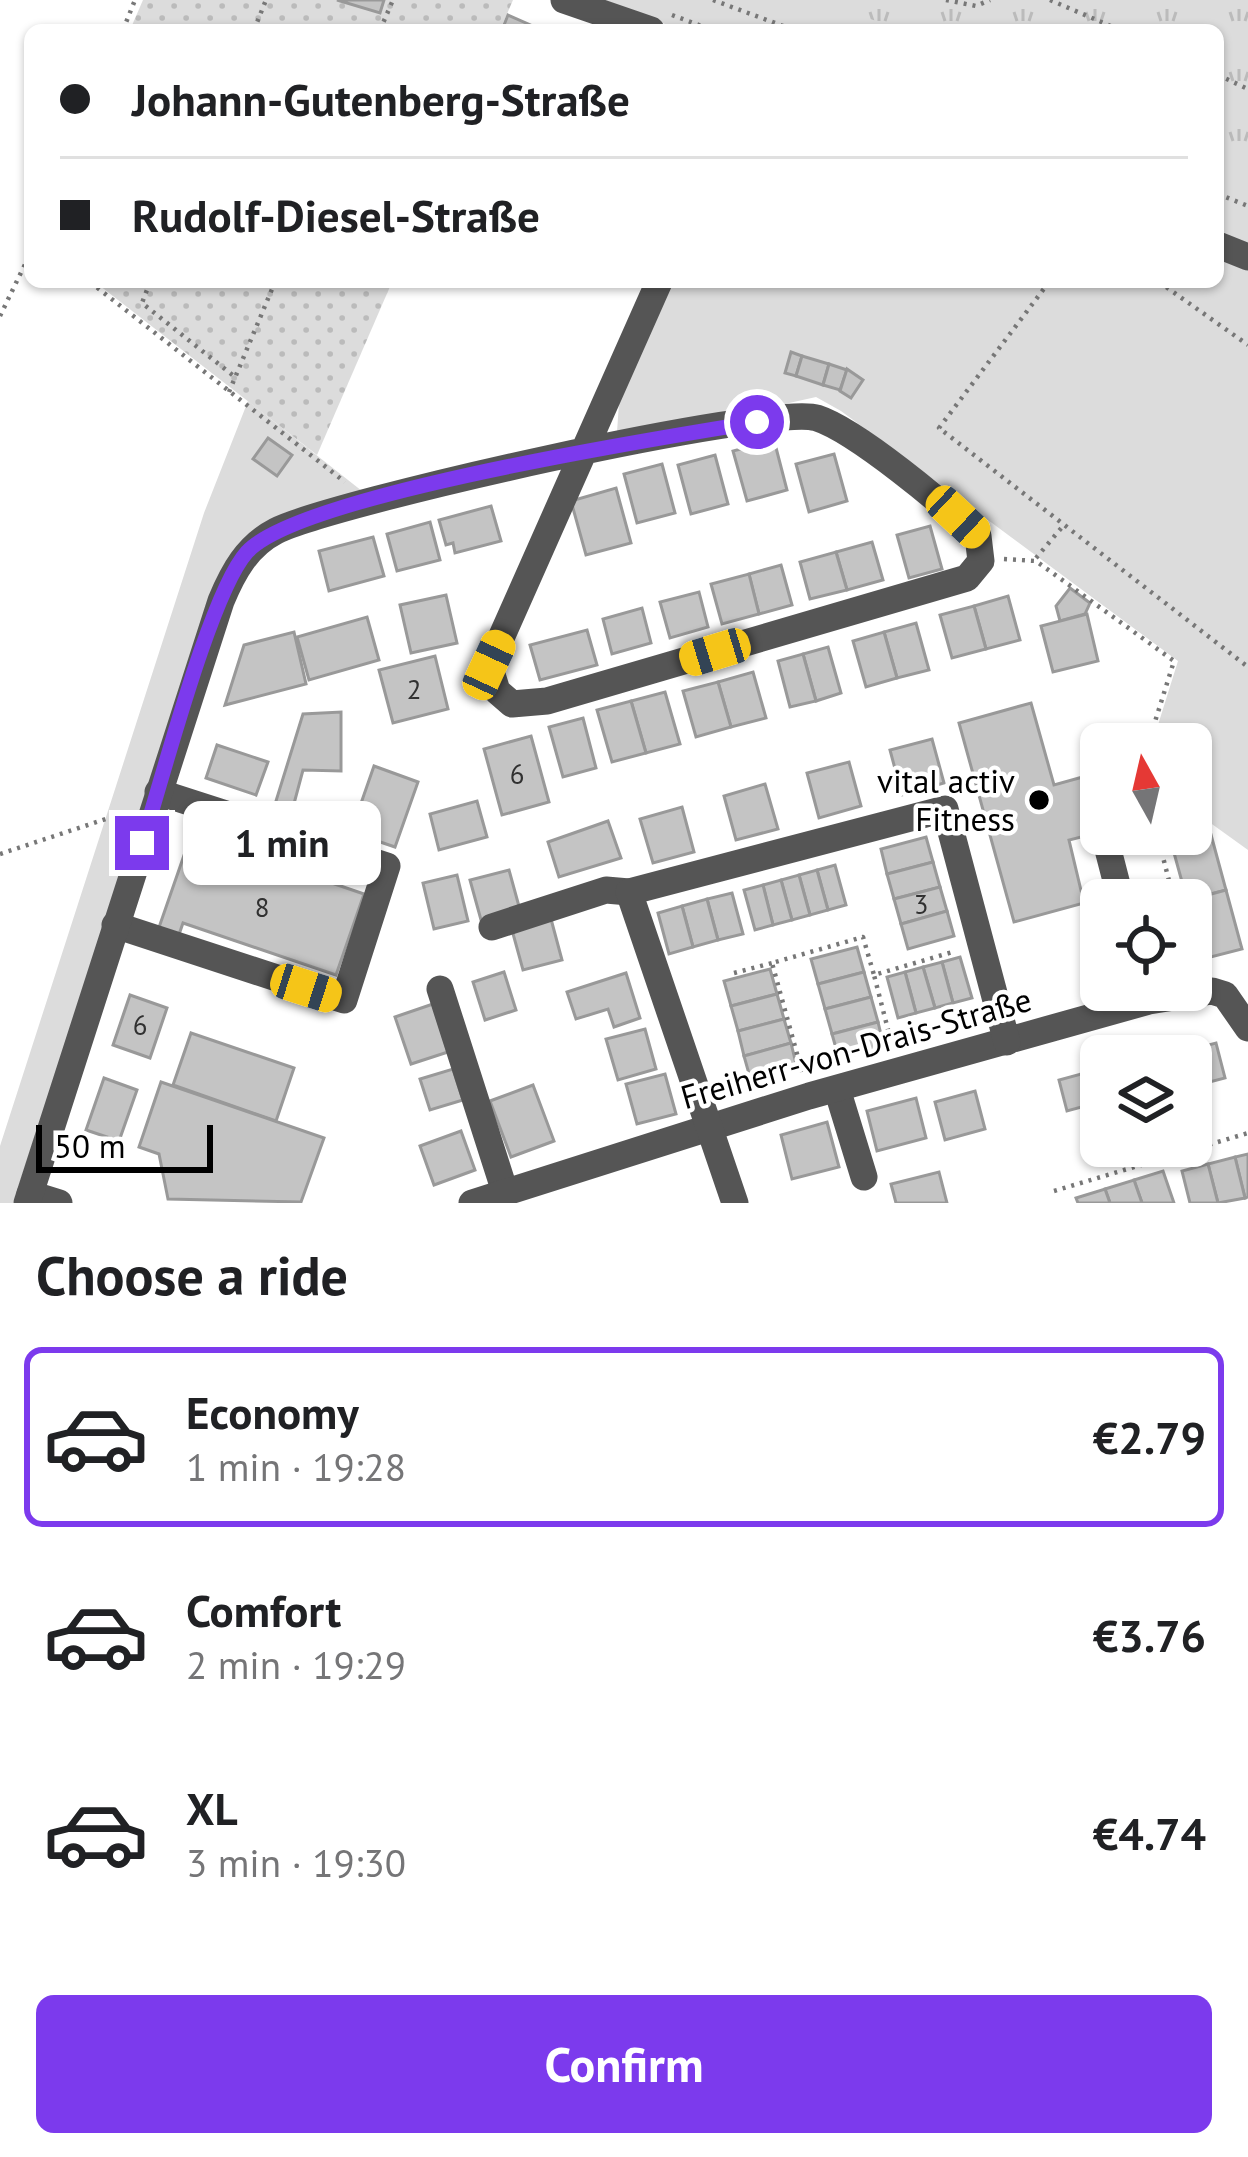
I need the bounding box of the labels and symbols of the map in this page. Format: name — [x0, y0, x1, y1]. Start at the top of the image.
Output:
route start — [730, 395, 784, 449]
car — [919, 479, 997, 555]
car — [675, 624, 755, 680]
car — [457, 625, 521, 705]
house number: 2 — [407, 672, 421, 706]
north arrow — [1080, 723, 1212, 855]
house number: 6 — [510, 757, 524, 791]
place label: vital activ Fitness — [877, 759, 1015, 840]
marker: vital activ Fitness — [1026, 787, 1052, 813]
callout: 1 min — [184, 801, 382, 885]
route end — [115, 816, 169, 870]
house number: 3 — [914, 887, 928, 921]
house number: 8 — [255, 890, 269, 924]
car — [266, 960, 346, 1016]
street label: Freiherr-von-Drais-Straße — [676, 977, 1036, 1118]
house number: 6 — [133, 1008, 147, 1042]
scale bar — [36, 1119, 213, 1172]

